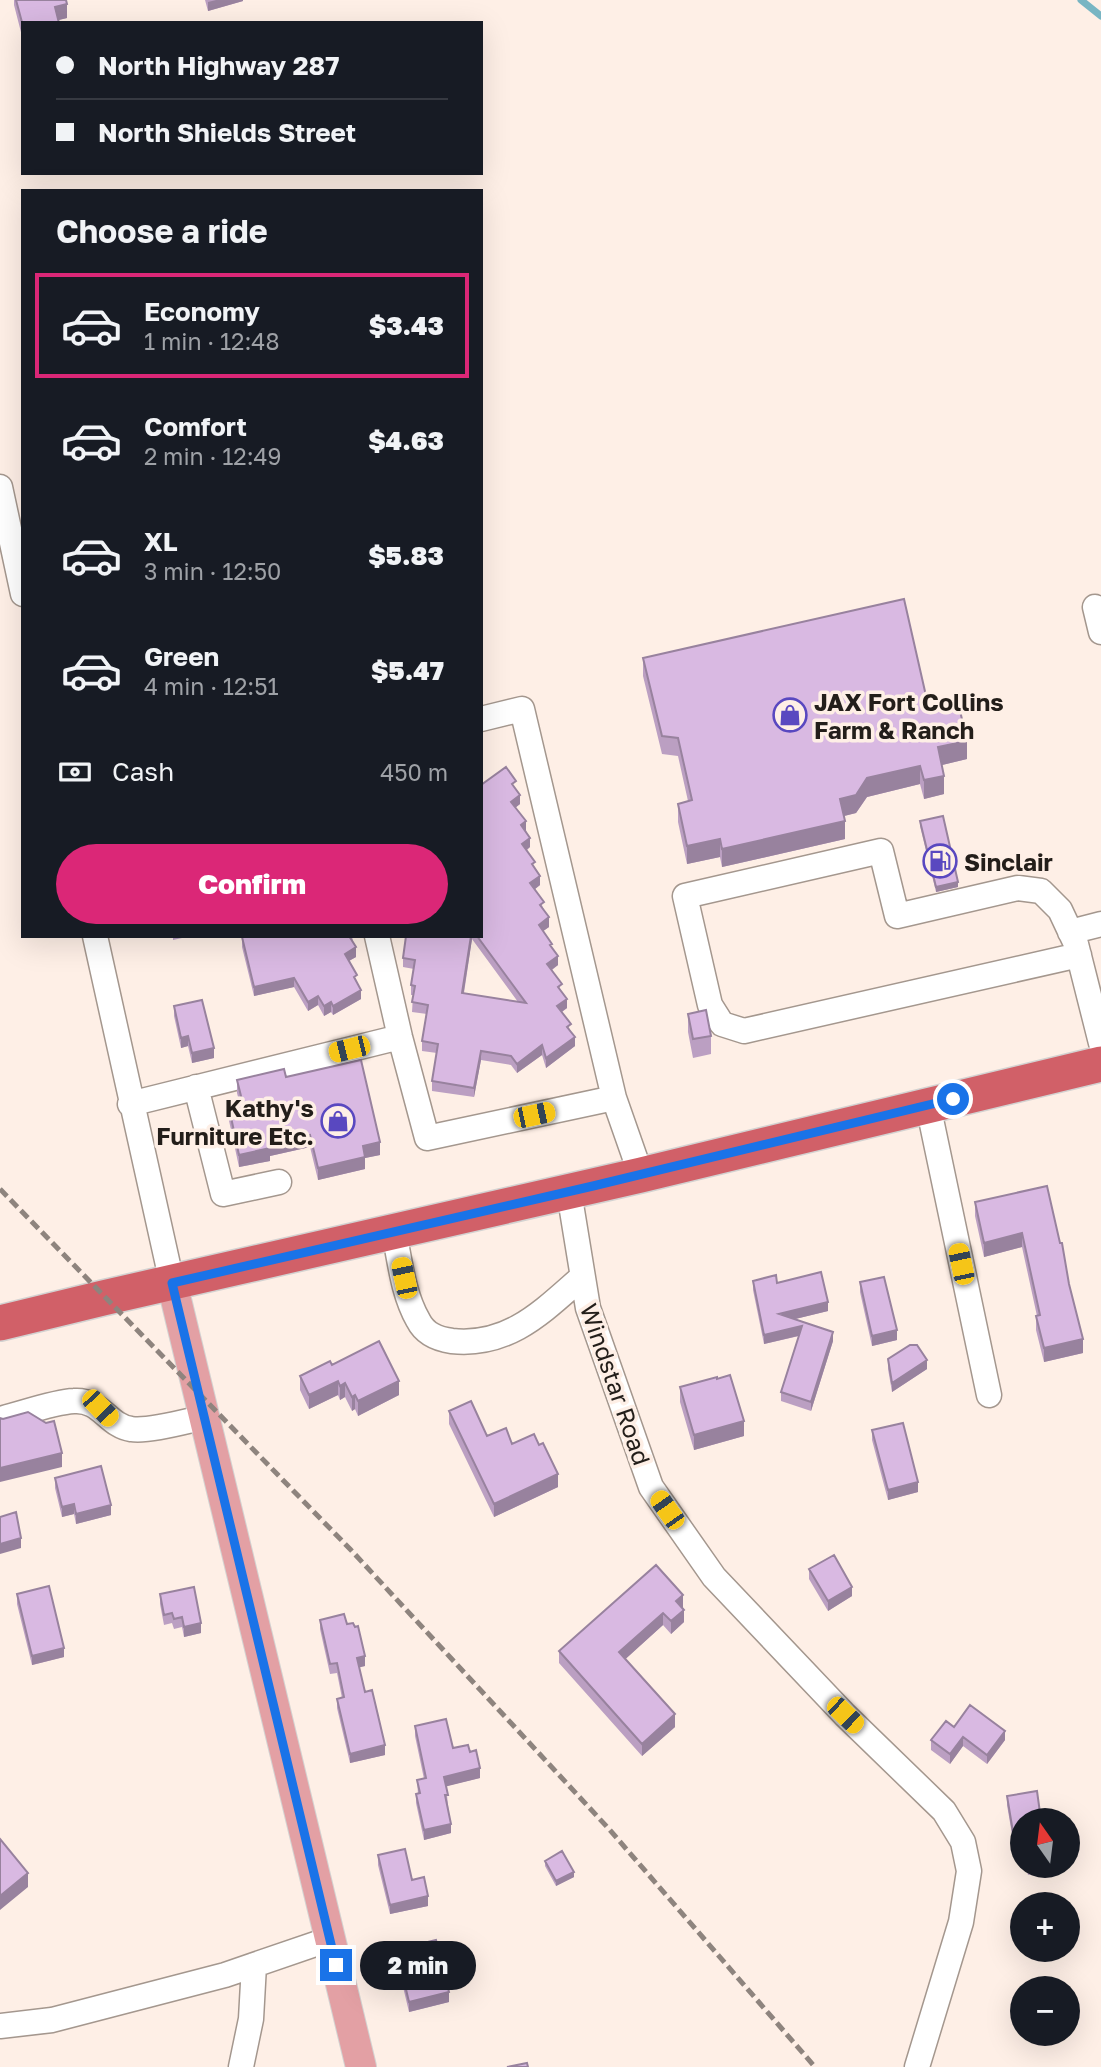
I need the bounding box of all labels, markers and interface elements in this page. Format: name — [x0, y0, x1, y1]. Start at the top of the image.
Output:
text: North Highway 287 — [98, 50, 339, 81]
text: North Shields Street — [98, 117, 356, 148]
text: Choose a ride — [56, 212, 268, 250]
icon: car — [60, 294, 123, 357]
text: Economy — [144, 296, 260, 327]
text: $3.43 — [369, 310, 444, 341]
text: 1 min · 12:48 — [144, 327, 279, 355]
icon: car — [60, 409, 123, 472]
text: Comfort — [144, 411, 247, 442]
text: $4.63 — [368, 425, 444, 456]
text: 2 min · 12:49 — [144, 442, 282, 470]
icon: car — [60, 524, 123, 587]
text: XL — [144, 526, 178, 557]
text: $5.83 — [368, 540, 444, 571]
text: 3 min · 12:50 — [144, 557, 281, 585]
icon: car — [60, 639, 123, 702]
text: Green — [144, 641, 219, 672]
text: $5.47 — [371, 655, 444, 686]
text: 4 min · 12:51 — [144, 672, 279, 700]
place label: JAX Fort Collins Farm & Ranch — [814, 687, 1004, 744]
shop icon: JAX Fort Collins Farm & Ranch — [771, 696, 809, 734]
icon: cash — [56, 753, 94, 791]
text: Cash — [112, 756, 174, 787]
text: 450 m — [380, 758, 448, 786]
fuel station icon: Sinclair — [921, 842, 959, 880]
button: Confirm — [56, 844, 448, 924]
place label: Sinclair — [964, 847, 1053, 876]
car — [327, 1034, 372, 1064]
route start — [937, 1083, 969, 1115]
place label: Kathy's Furniture Etc. — [156, 1093, 314, 1150]
car — [512, 1100, 557, 1130]
shop icon: Kathy's Furniture Etc. — [319, 1102, 357, 1140]
car — [947, 1241, 976, 1287]
car — [390, 1255, 419, 1301]
street label: Windstar Road — [575, 1299, 657, 1469]
car — [78, 1386, 123, 1430]
car — [647, 1487, 688, 1533]
car — [823, 1693, 868, 1737]
north arrow — [1010, 1808, 1080, 1878]
map controls — [1010, 1808, 1080, 2046]
button: + — [1010, 1892, 1080, 1962]
callout: 2 min — [360, 1940, 476, 1990]
route end — [320, 1949, 352, 1981]
text: 2 min — [388, 1951, 448, 1979]
button: − — [1010, 1976, 1080, 2046]

